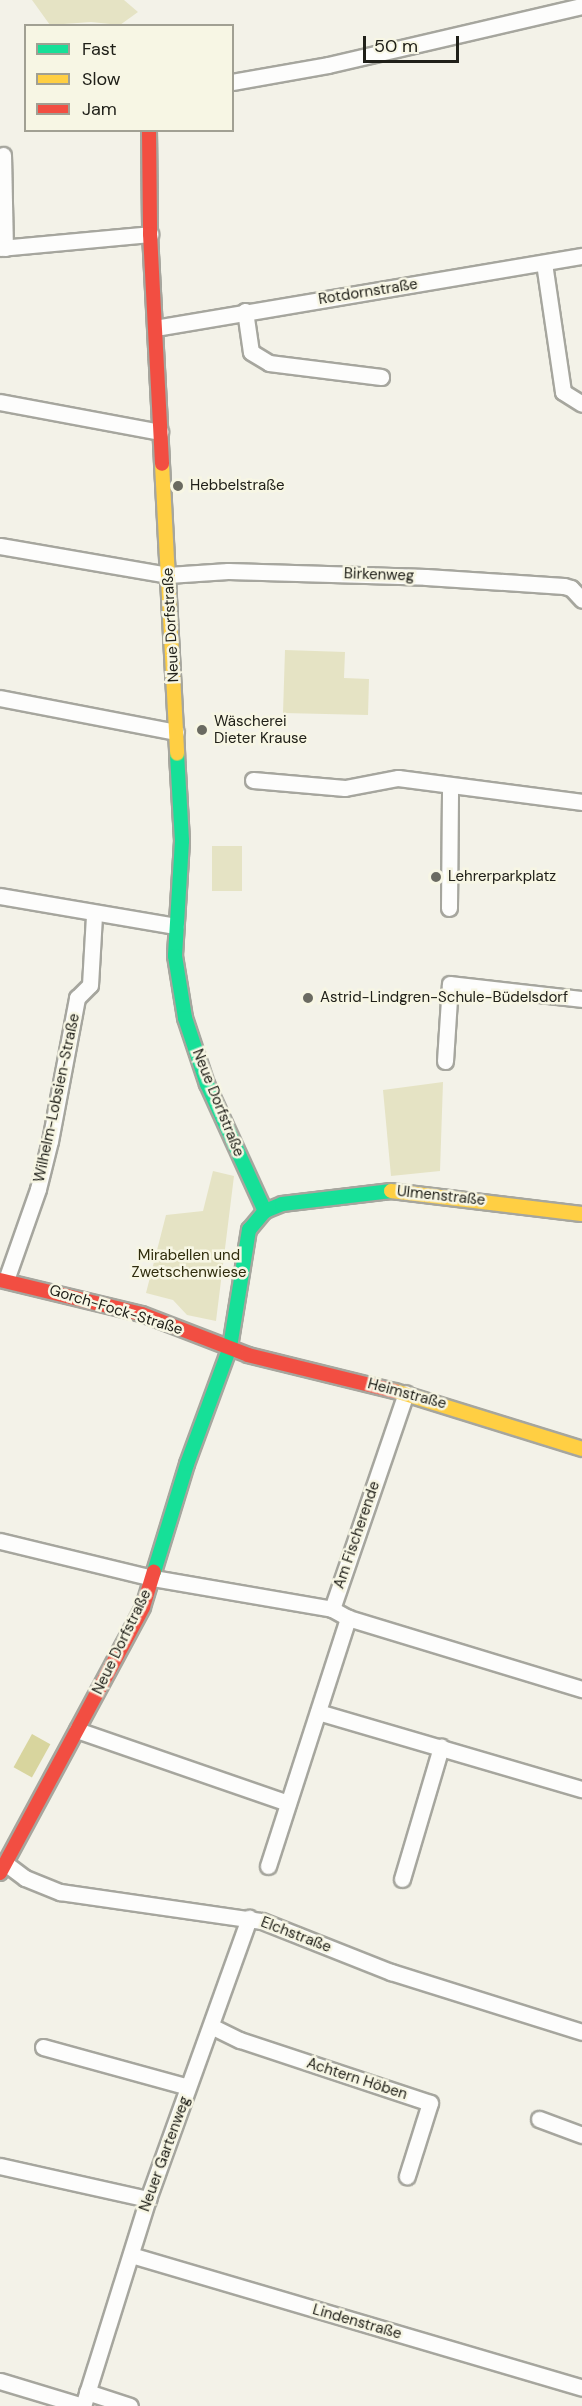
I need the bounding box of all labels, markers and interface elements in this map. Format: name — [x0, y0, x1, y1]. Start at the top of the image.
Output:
legend — [24, 24, 234, 132]
scale bar — [366, 24, 462, 62]
text: 50 m — [374, 34, 418, 58]
text: Fast — [82, 37, 117, 61]
text: Slow — [82, 67, 121, 91]
text: Jam — [82, 97, 117, 121]
street label: Rotdornstraße — [317, 275, 419, 309]
place label: Hebbelstraße — [190, 477, 284, 495]
marker: Hebbelstraße — [171, 479, 185, 493]
street label: Birkenweg — [344, 565, 414, 585]
street label: Neue Dorfstraße — [159, 567, 183, 683]
place label: Wäscherei Dieter Krause — [214, 712, 307, 747]
marker: Wäscherei Dieter Krause — [195, 723, 209, 737]
place label: Lehrerparkplatz — [448, 868, 556, 886]
marker: Lehrerparkplatz — [429, 870, 443, 884]
place label: Astrid-Lindgren-Schule-Büdelsdorf — [320, 989, 568, 1007]
marker: Astrid-Lindgren-Schule-Büdelsdorf — [301, 991, 315, 1005]
street label: Wilhelm-Lobsien-Straße — [30, 1012, 84, 1184]
street label: Neue Dorfstraße — [188, 1047, 248, 1159]
street label: Ulmenstraße — [396, 1182, 486, 1210]
park label: Mirabellen und Zwetschenwiese — [132, 1246, 246, 1281]
street label: Gorch-Fock-Straße — [47, 1281, 185, 1339]
street label: Heimstraße — [366, 1375, 448, 1413]
street label: Am Fischerende — [330, 1479, 384, 1591]
street label: Neue Dorfstraße — [89, 1587, 155, 1697]
street label: Elchstraße — [258, 1913, 334, 1957]
street label: Achtern Höben — [304, 2054, 410, 2104]
street label: Neuer Gartenweg — [136, 2094, 194, 2214]
street label: Lindenstraße — [310, 2301, 404, 2343]

